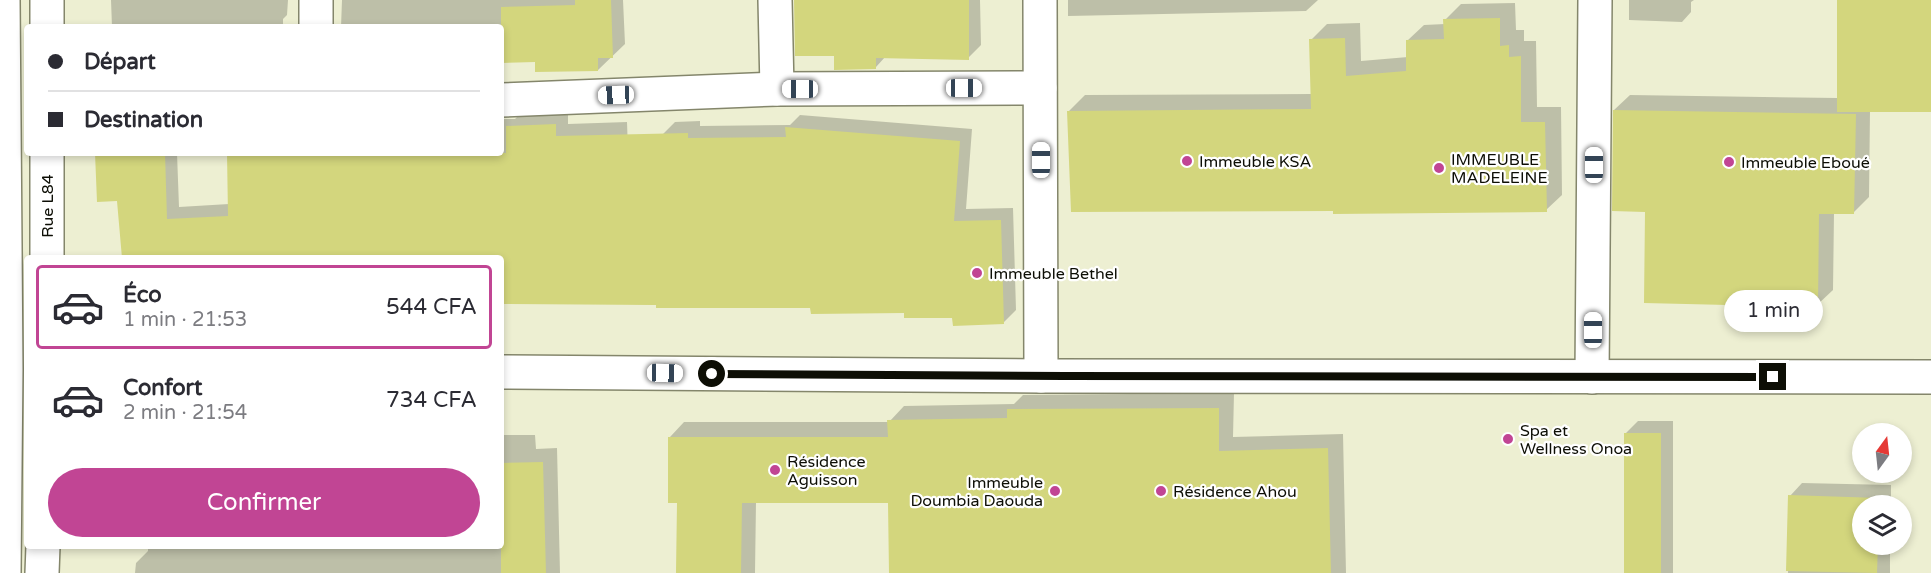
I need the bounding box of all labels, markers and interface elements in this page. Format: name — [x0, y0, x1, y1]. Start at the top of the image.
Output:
text: Départ — [84, 49, 156, 75]
car — [946, 79, 982, 97]
car — [782, 80, 818, 98]
car — [598, 85, 634, 105]
text: Destination — [84, 107, 203, 133]
car — [1032, 142, 1050, 178]
car — [1585, 147, 1603, 183]
place label: IMMEUBLE MADELEINE — [1451, 150, 1548, 188]
place label: Immeuble KSA — [1199, 152, 1311, 172]
place label: Immeuble Eboué — [1741, 153, 1870, 173]
marker: Immeuble KSA — [1180, 154, 1194, 168]
marker: Immeuble Eboué — [1722, 155, 1736, 169]
marker: IMMEUBLE MADELEINE — [1432, 161, 1446, 175]
street label: Rue L84 — [38, 174, 58, 238]
place label: Immeuble Bethel — [989, 264, 1118, 284]
marker: Immeuble Bethel — [970, 266, 984, 280]
icon: car — [51, 280, 105, 334]
text: Éco — [123, 282, 162, 308]
callout: 1 min — [1724, 290, 1822, 332]
text: 544 CFA — [386, 294, 477, 320]
text: 1 min — [1747, 299, 1800, 323]
text: 1 min · 21:53 — [123, 308, 247, 332]
car — [1584, 312, 1602, 348]
route start — [698, 360, 725, 387]
route end — [1759, 363, 1786, 390]
car — [647, 364, 683, 382]
icon: car — [51, 373, 105, 427]
text: Confort — [123, 375, 202, 401]
text: 734 CFA — [386, 387, 477, 413]
text: 2 min · 21:54 — [123, 401, 247, 425]
place label: Spa et Wellness Onoa — [1520, 421, 1632, 459]
north arrow — [1852, 423, 1912, 483]
map controls — [1852, 423, 1912, 555]
marker: Spa et Wellness Onoa — [1501, 432, 1515, 446]
place label: Résidence Aguisson — [787, 452, 866, 490]
marker: Résidence Aguisson — [768, 463, 782, 477]
button: Confirmer — [48, 468, 480, 537]
place label: Immeuble Doumbia Daouda — [910, 473, 1043, 511]
place label: Résidence Ahou — [1173, 482, 1297, 502]
marker: Immeuble Doumbia Daouda — [1048, 484, 1062, 498]
marker: Résidence Ahou — [1154, 484, 1168, 498]
button: layers — [1852, 495, 1912, 555]

